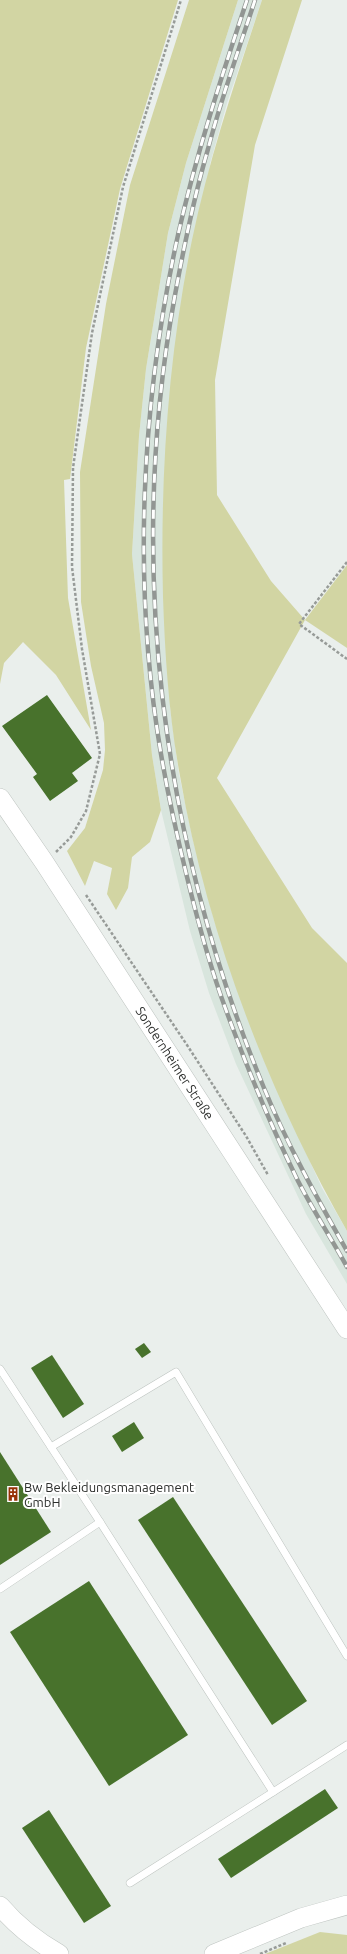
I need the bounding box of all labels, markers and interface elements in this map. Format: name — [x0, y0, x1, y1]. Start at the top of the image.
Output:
street label: Sondernheimer Straße — [133, 1004, 217, 1122]
place label: Bw Bekleidungsmanagement GmbH — [24, 1480, 194, 1509]
building icon: Bw Bekleidungsmanagement GmbH — [5, 1486, 21, 1502]

